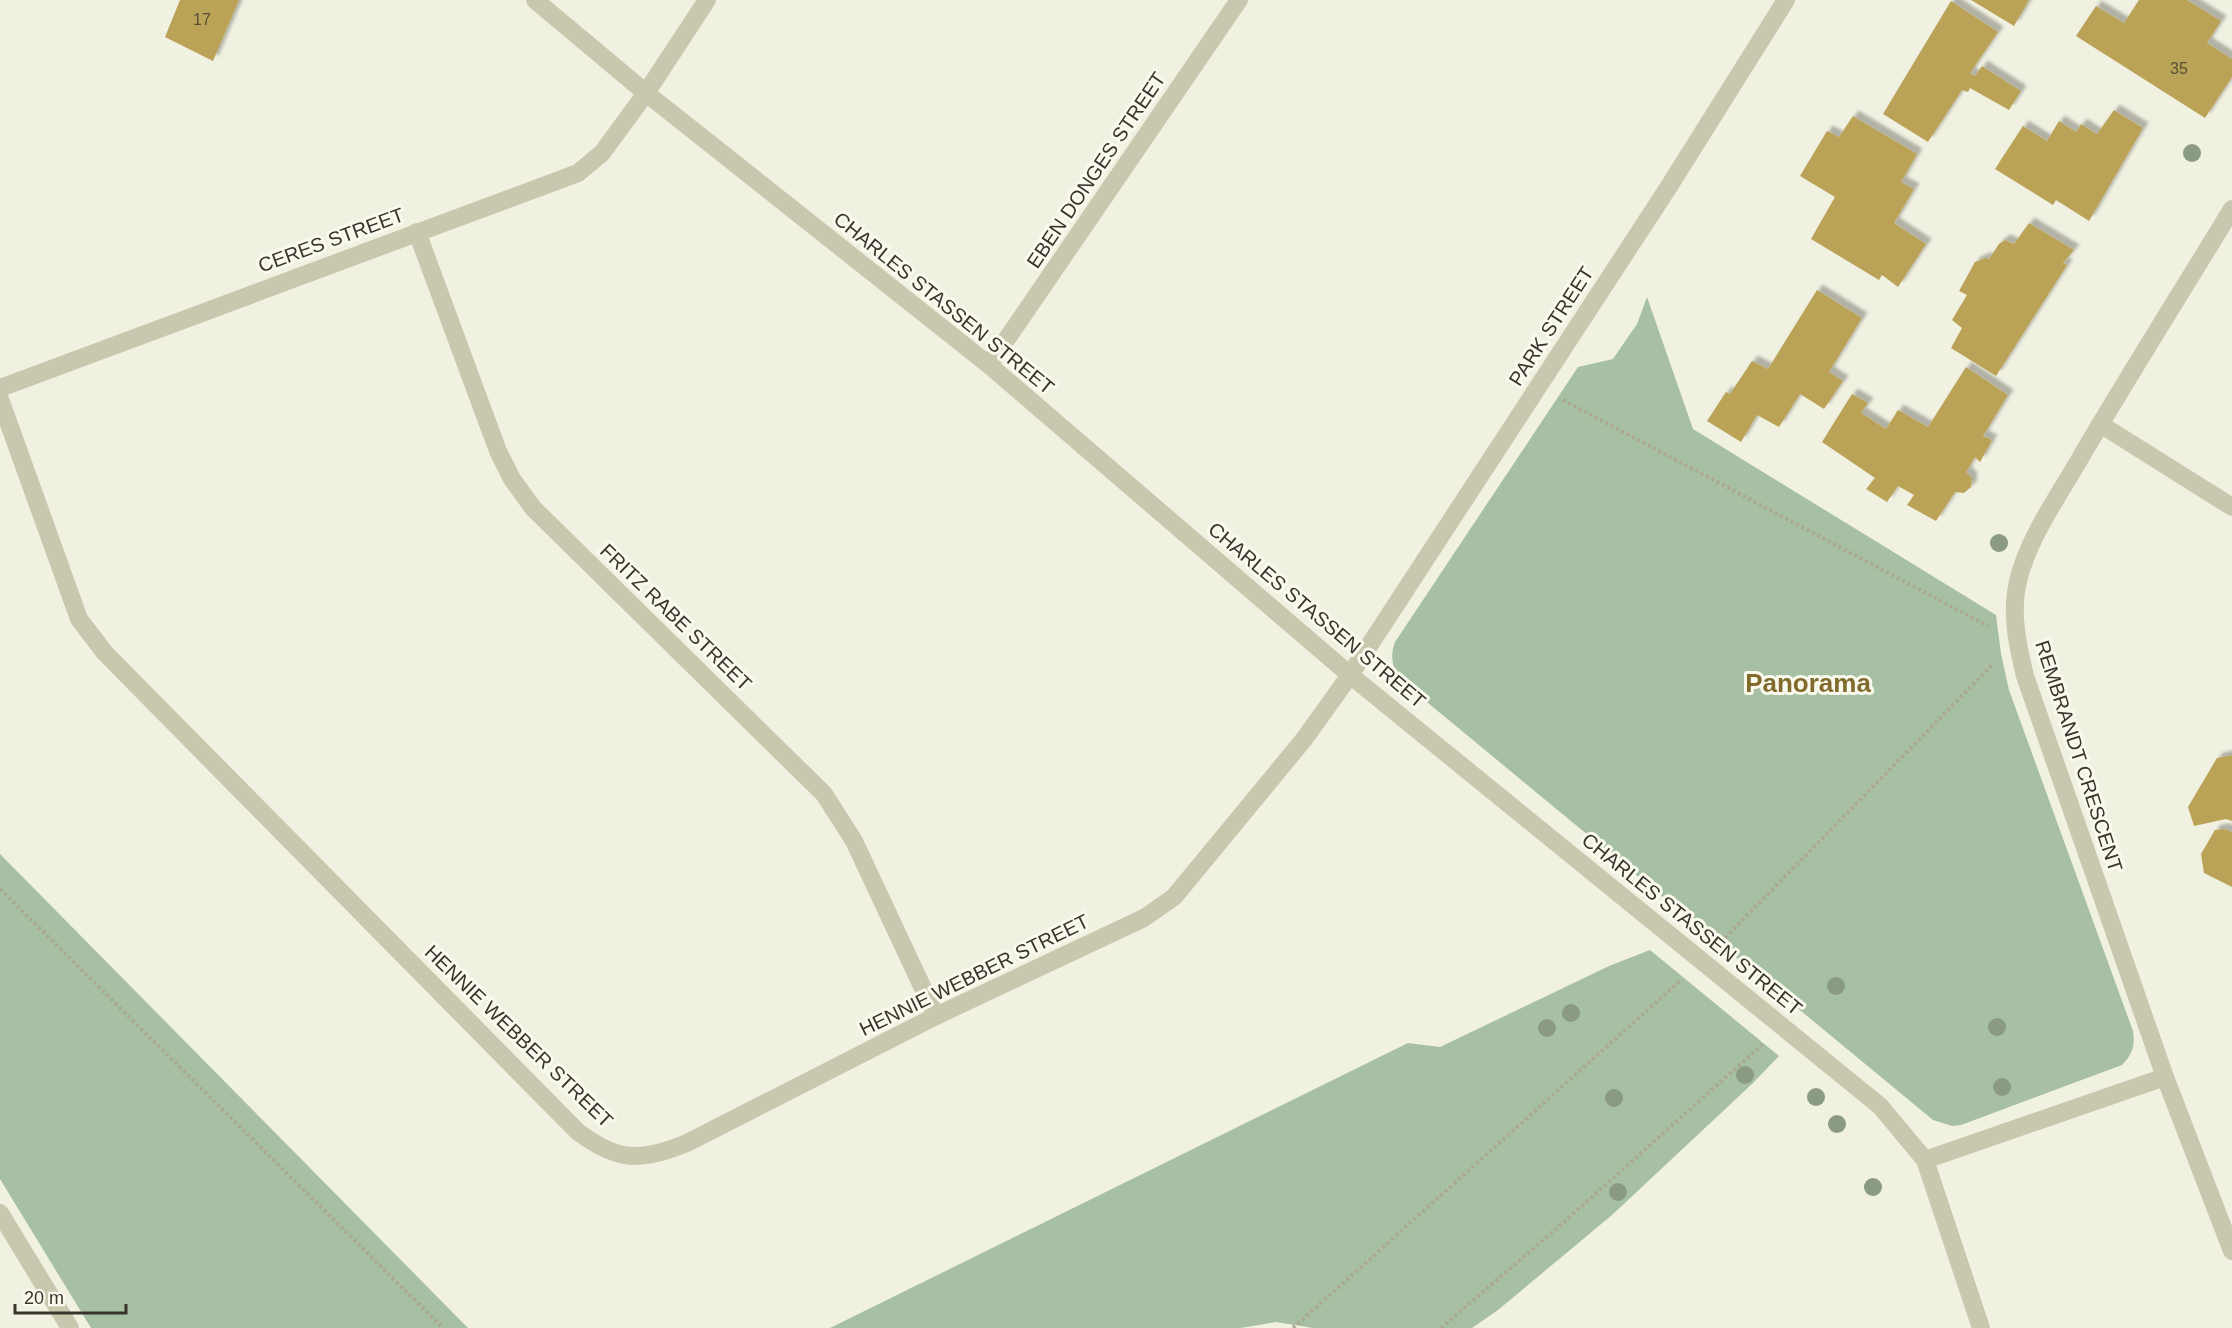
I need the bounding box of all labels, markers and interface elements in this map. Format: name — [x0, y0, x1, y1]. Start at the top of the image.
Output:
house number: 17 — [193, 11, 211, 28]
house number: 35 — [2170, 60, 2188, 77]
street label: EBEN DONGES STREET — [1022, 68, 1170, 272]
street label: CERES STREET — [255, 203, 407, 277]
street label: CHARLES STASSEN STREET — [830, 207, 1058, 399]
street label: PARK STREET — [1504, 262, 1598, 390]
street label: CHARLES STASSEN STREET — [1204, 518, 1430, 712]
street label: FRITZ RABE STREET — [596, 539, 756, 695]
street label: REMBRANDT CRESCENT — [2031, 638, 2127, 874]
district label: Panorama — [1745, 668, 1871, 698]
street label: CHARLES STASSEN STREET — [1578, 828, 1806, 1020]
street label: HENNIE WEBBER STREET — [856, 910, 1092, 1040]
street label: HENNIE WEBBER STREET — [421, 940, 617, 1132]
scale bar — [15, 1277, 126, 1315]
text: 20 m — [24, 1288, 64, 1308]

